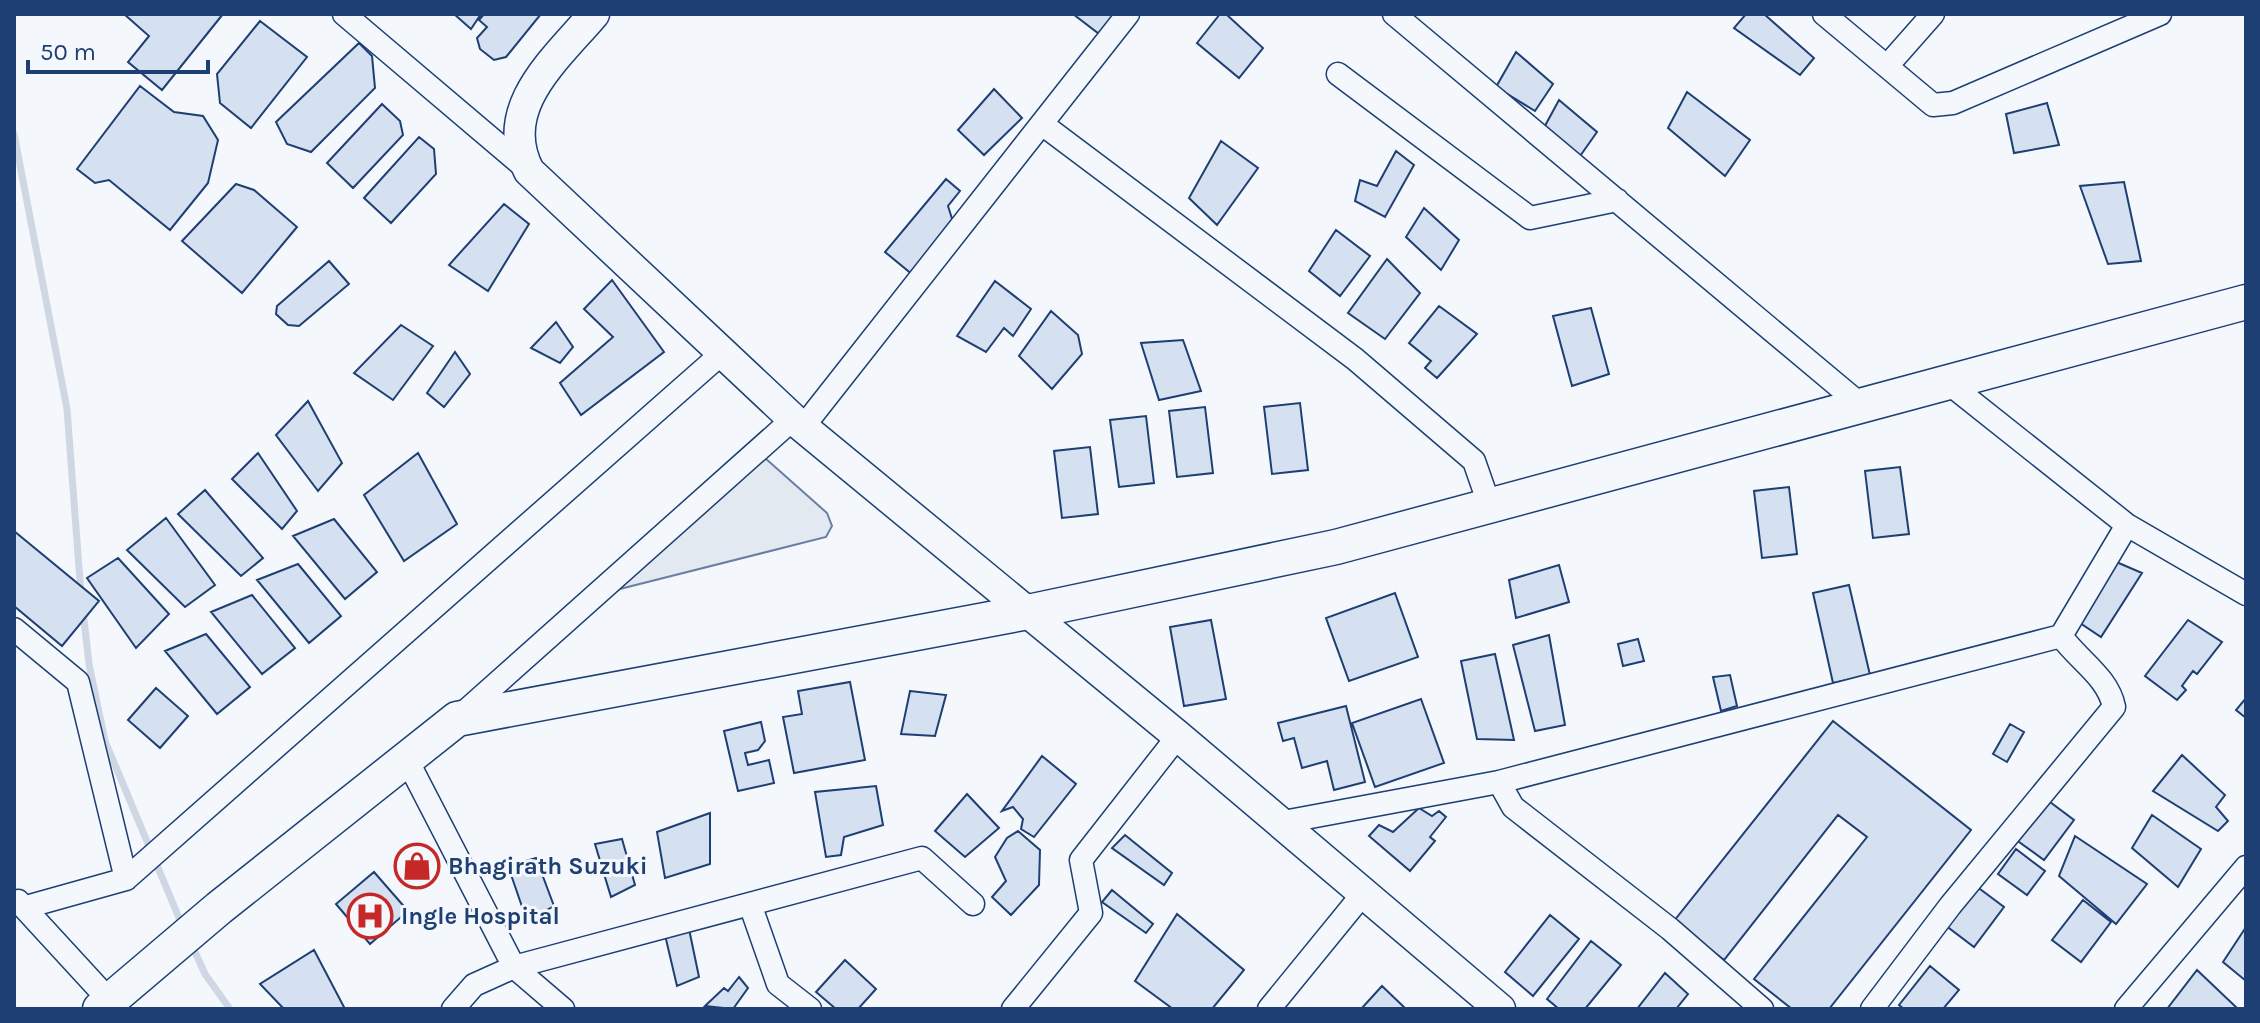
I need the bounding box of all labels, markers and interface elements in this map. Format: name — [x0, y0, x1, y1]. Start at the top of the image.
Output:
scale bar — [28, 24, 208, 74]
text: 50 m — [40, 38, 96, 66]
shop icon: Bhagirath Suzuki — [393, 842, 441, 890]
place label: Bhagirath Suzuki — [448, 852, 648, 880]
hospital icon: Ingle Hospital — [346, 892, 394, 940]
place label: Ingle Hospital — [401, 902, 560, 930]

